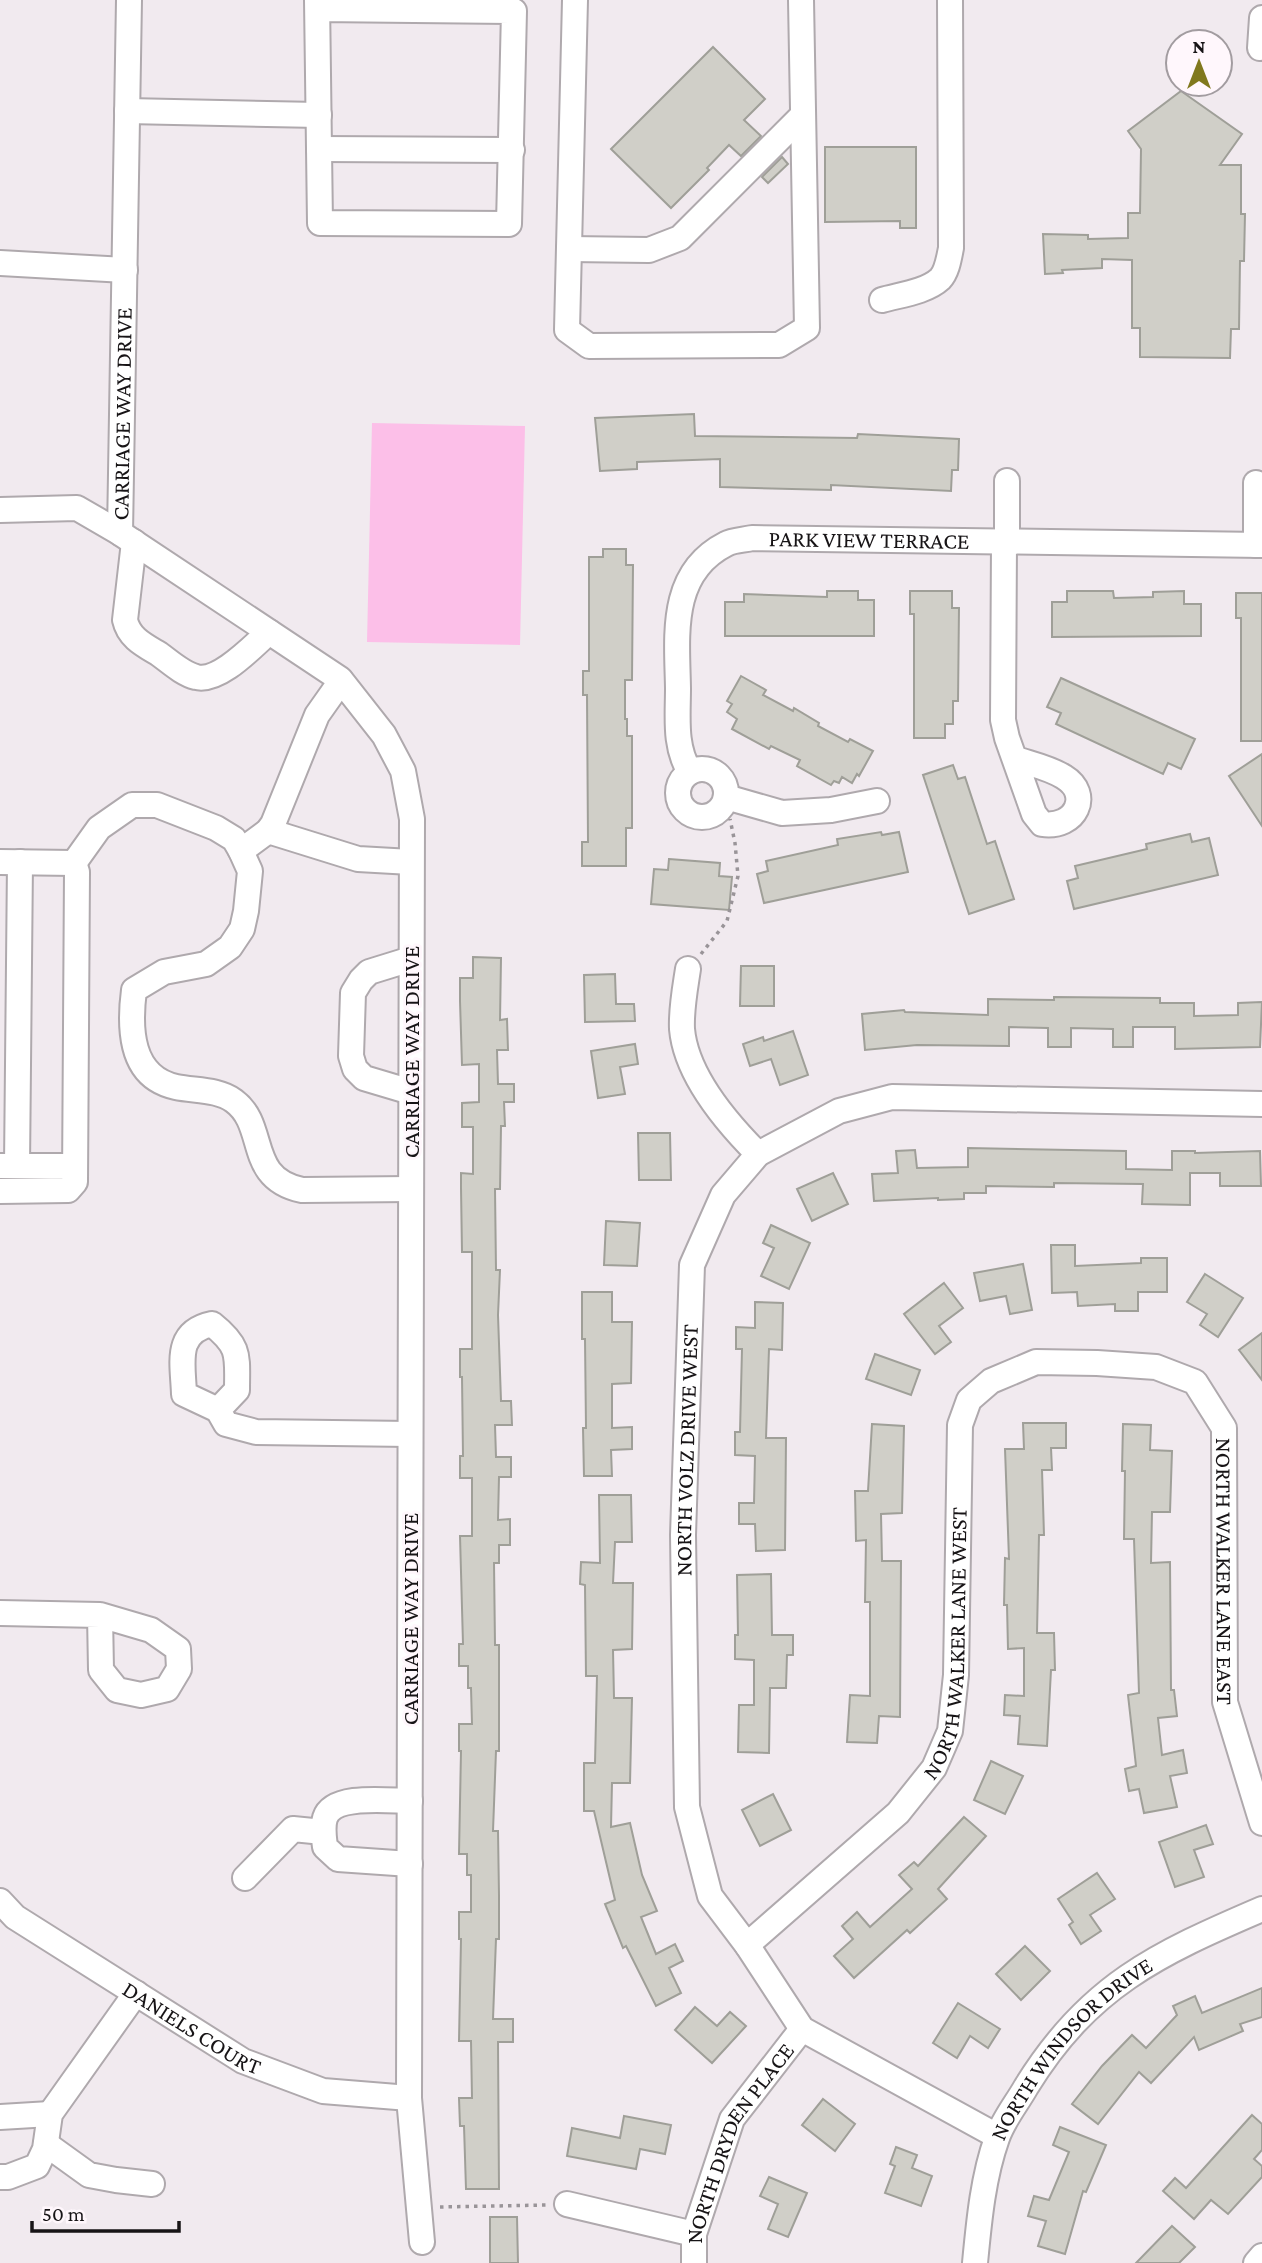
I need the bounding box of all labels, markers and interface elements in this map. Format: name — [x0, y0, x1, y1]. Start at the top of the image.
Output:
north arrow — [1164, 28, 1234, 98]
text: N — [1193, 36, 1206, 57]
street label: CARRIAGE WAY DRIVE — [107, 307, 137, 521]
street label: PARK VIEW TERRACE — [768, 525, 970, 554]
street label: CARRIAGE WAY DRIVE — [398, 946, 424, 1158]
street label: NORTH VOLZ DRIVE WEST — [670, 1323, 703, 1577]
street label: NORTH WALKER LANE EAST — [1211, 1438, 1238, 1706]
street label: NORTH WALKER LANE WEST — [917, 1506, 972, 1785]
street label: CARRIAGE WAY DRIVE — [397, 1513, 423, 1725]
street label: NORTH WINDSOR DRIVE — [984, 1952, 1157, 2144]
street label: DANIELS COURT — [118, 1975, 265, 2080]
street label: NORTH DRYDEN PLACE — [681, 2038, 799, 2244]
scale bar — [32, 2190, 178, 2234]
text: 50 m — [42, 2202, 85, 2226]

